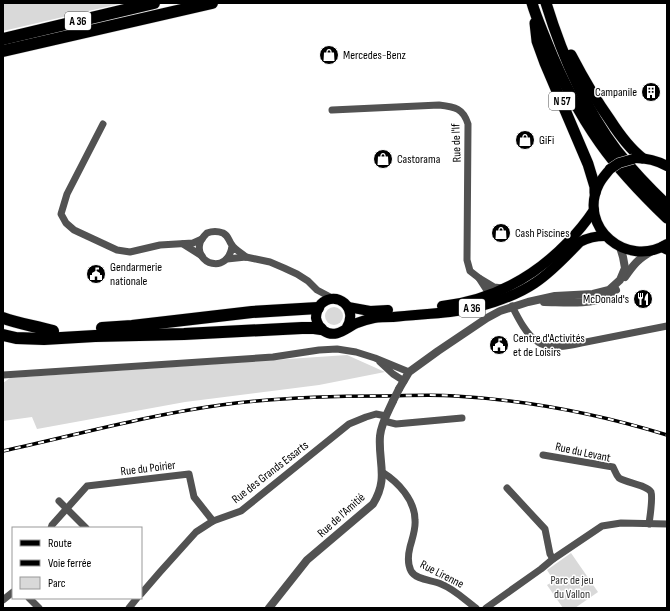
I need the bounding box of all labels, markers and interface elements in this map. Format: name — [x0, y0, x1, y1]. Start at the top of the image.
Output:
road number: A 36 — [65, 12, 91, 30]
shop icon: Mercedes-Benz — [318, 44, 340, 66]
place label: Mercedes-Benz — [343, 48, 407, 63]
building icon: Campanile — [640, 81, 662, 103]
place label: Campanile — [595, 85, 637, 100]
road number: N 57 — [549, 92, 575, 110]
street label: Rue de l'If — [448, 123, 465, 163]
shop icon: GiFi — [514, 129, 536, 151]
place label: GiFi — [539, 133, 554, 148]
shop icon: Castorama — [372, 148, 394, 170]
place label: Castorama — [397, 152, 441, 167]
shop icon: Cash Piscines — [490, 222, 512, 244]
place label: Cash Piscines — [515, 226, 570, 241]
place label: Gendarmerie nationale — [110, 260, 162, 289]
public building icon: Gendarmerie nationale — [85, 263, 107, 285]
restaurant icon: McDonald's — [632, 288, 654, 310]
place label: McDonald's — [583, 292, 629, 307]
road number: A 36 — [459, 299, 485, 317]
place label: Centre d'Activités et de Loisirs — [513, 331, 585, 360]
public building icon: Centre d'Activités et de Loisirs — [488, 334, 510, 356]
street label: Rue des Grands Essarts — [229, 438, 312, 507]
street label: Rue du Levant — [554, 439, 612, 466]
street label: Rue du Poirier — [120, 458, 177, 479]
street label: Rue de l'Amitié — [314, 490, 368, 541]
legend — [12, 527, 142, 599]
text: Route — [48, 536, 72, 551]
text: Voie ferrée — [48, 556, 92, 571]
street label: Rue Lirenne — [417, 557, 466, 592]
park label: Parc de jeu du Vallon — [550, 573, 594, 602]
text: Parc — [48, 576, 66, 591]

